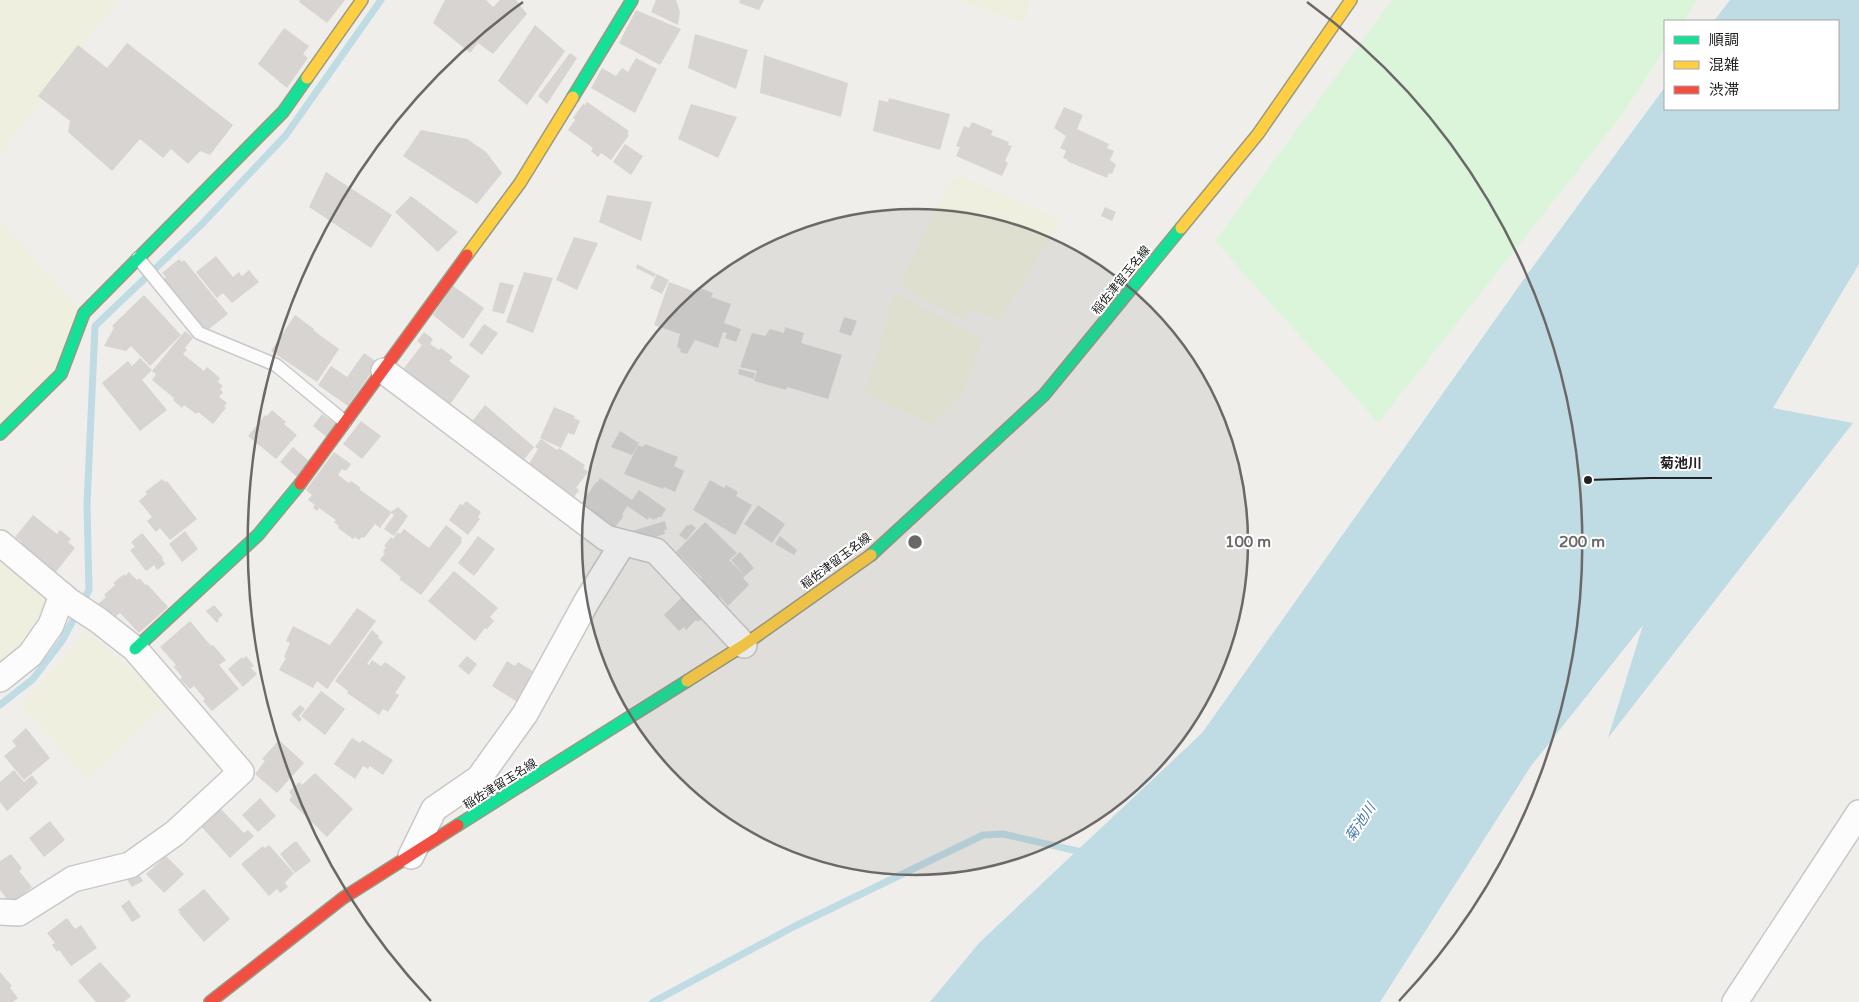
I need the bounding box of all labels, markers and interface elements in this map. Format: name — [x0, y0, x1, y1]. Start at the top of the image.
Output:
legend — [1664, 20, 1839, 110]
text: 順調 — [1709, 31, 1739, 49]
text: 混雑 — [1709, 56, 1739, 74]
text: 渋滞 — [1709, 81, 1739, 99]
street label: 稲佐津留玉名線 — [1089, 243, 1153, 317]
callout: 菊池川 — [1650, 449, 1712, 478]
text: 菊池川 — [1660, 455, 1702, 472]
street label: 稲佐津留玉名線 — [798, 530, 874, 592]
centre of rings — [906, 533, 924, 551]
text: 100 m — [1225, 533, 1271, 551]
text: 200 m — [1559, 533, 1605, 551]
street label: 稲佐津留玉名線 — [461, 756, 539, 812]
water label: 菊池川 — [1342, 798, 1380, 844]

